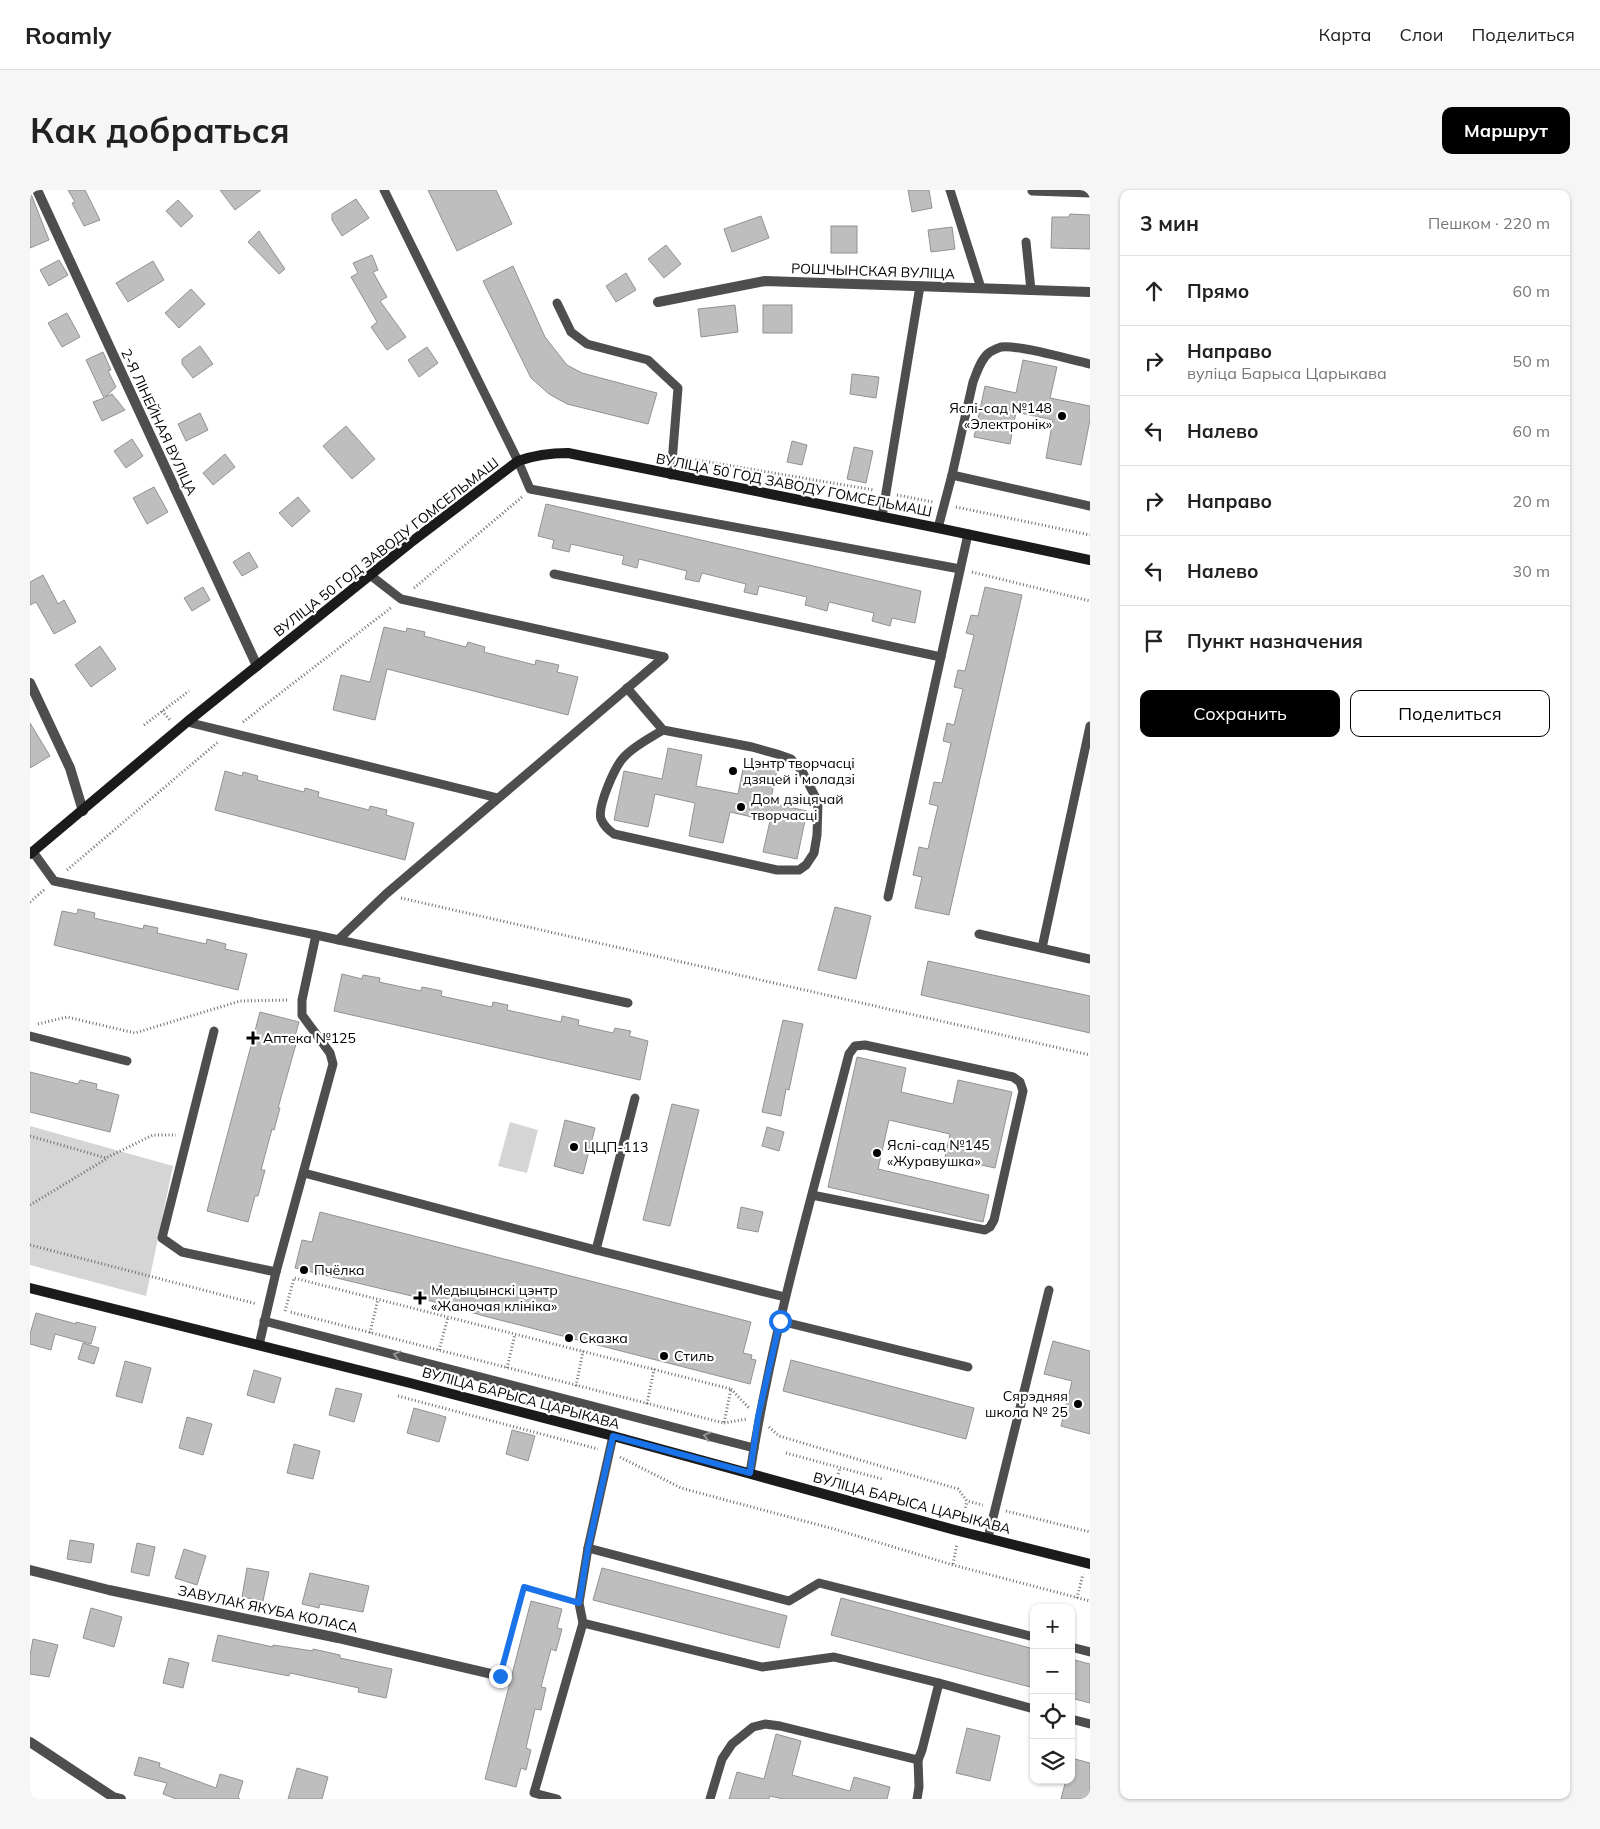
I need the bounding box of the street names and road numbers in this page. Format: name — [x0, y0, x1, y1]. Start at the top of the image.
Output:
street label: РОШЧЫНСКАЯ ВУЛІЦА — [791, 259, 956, 283]
street label: 2-Я ЛІНЕЙНАЯ ВУЛІЦА — [117, 346, 201, 499]
street label: ВУЛІЦА 50 ГОД ЗАВОДУ ГОМСЕЛЬМАШ — [654, 449, 934, 521]
street label: ВУЛІЦА 50 ГОД ЗАВОДУ ГОМСЕЛЬМАШ — [270, 453, 502, 641]
street label: ВУЛІЦА БАРЫСА ЦАРЫКАВА — [420, 1363, 623, 1433]
street label: ВУЛІЦА БАРЫСА ЦАРЫКАВА — [811, 1468, 1014, 1538]
street label: ЗАВУЛАК ЯКУБА КОЛАСА — [177, 1581, 360, 1637]

